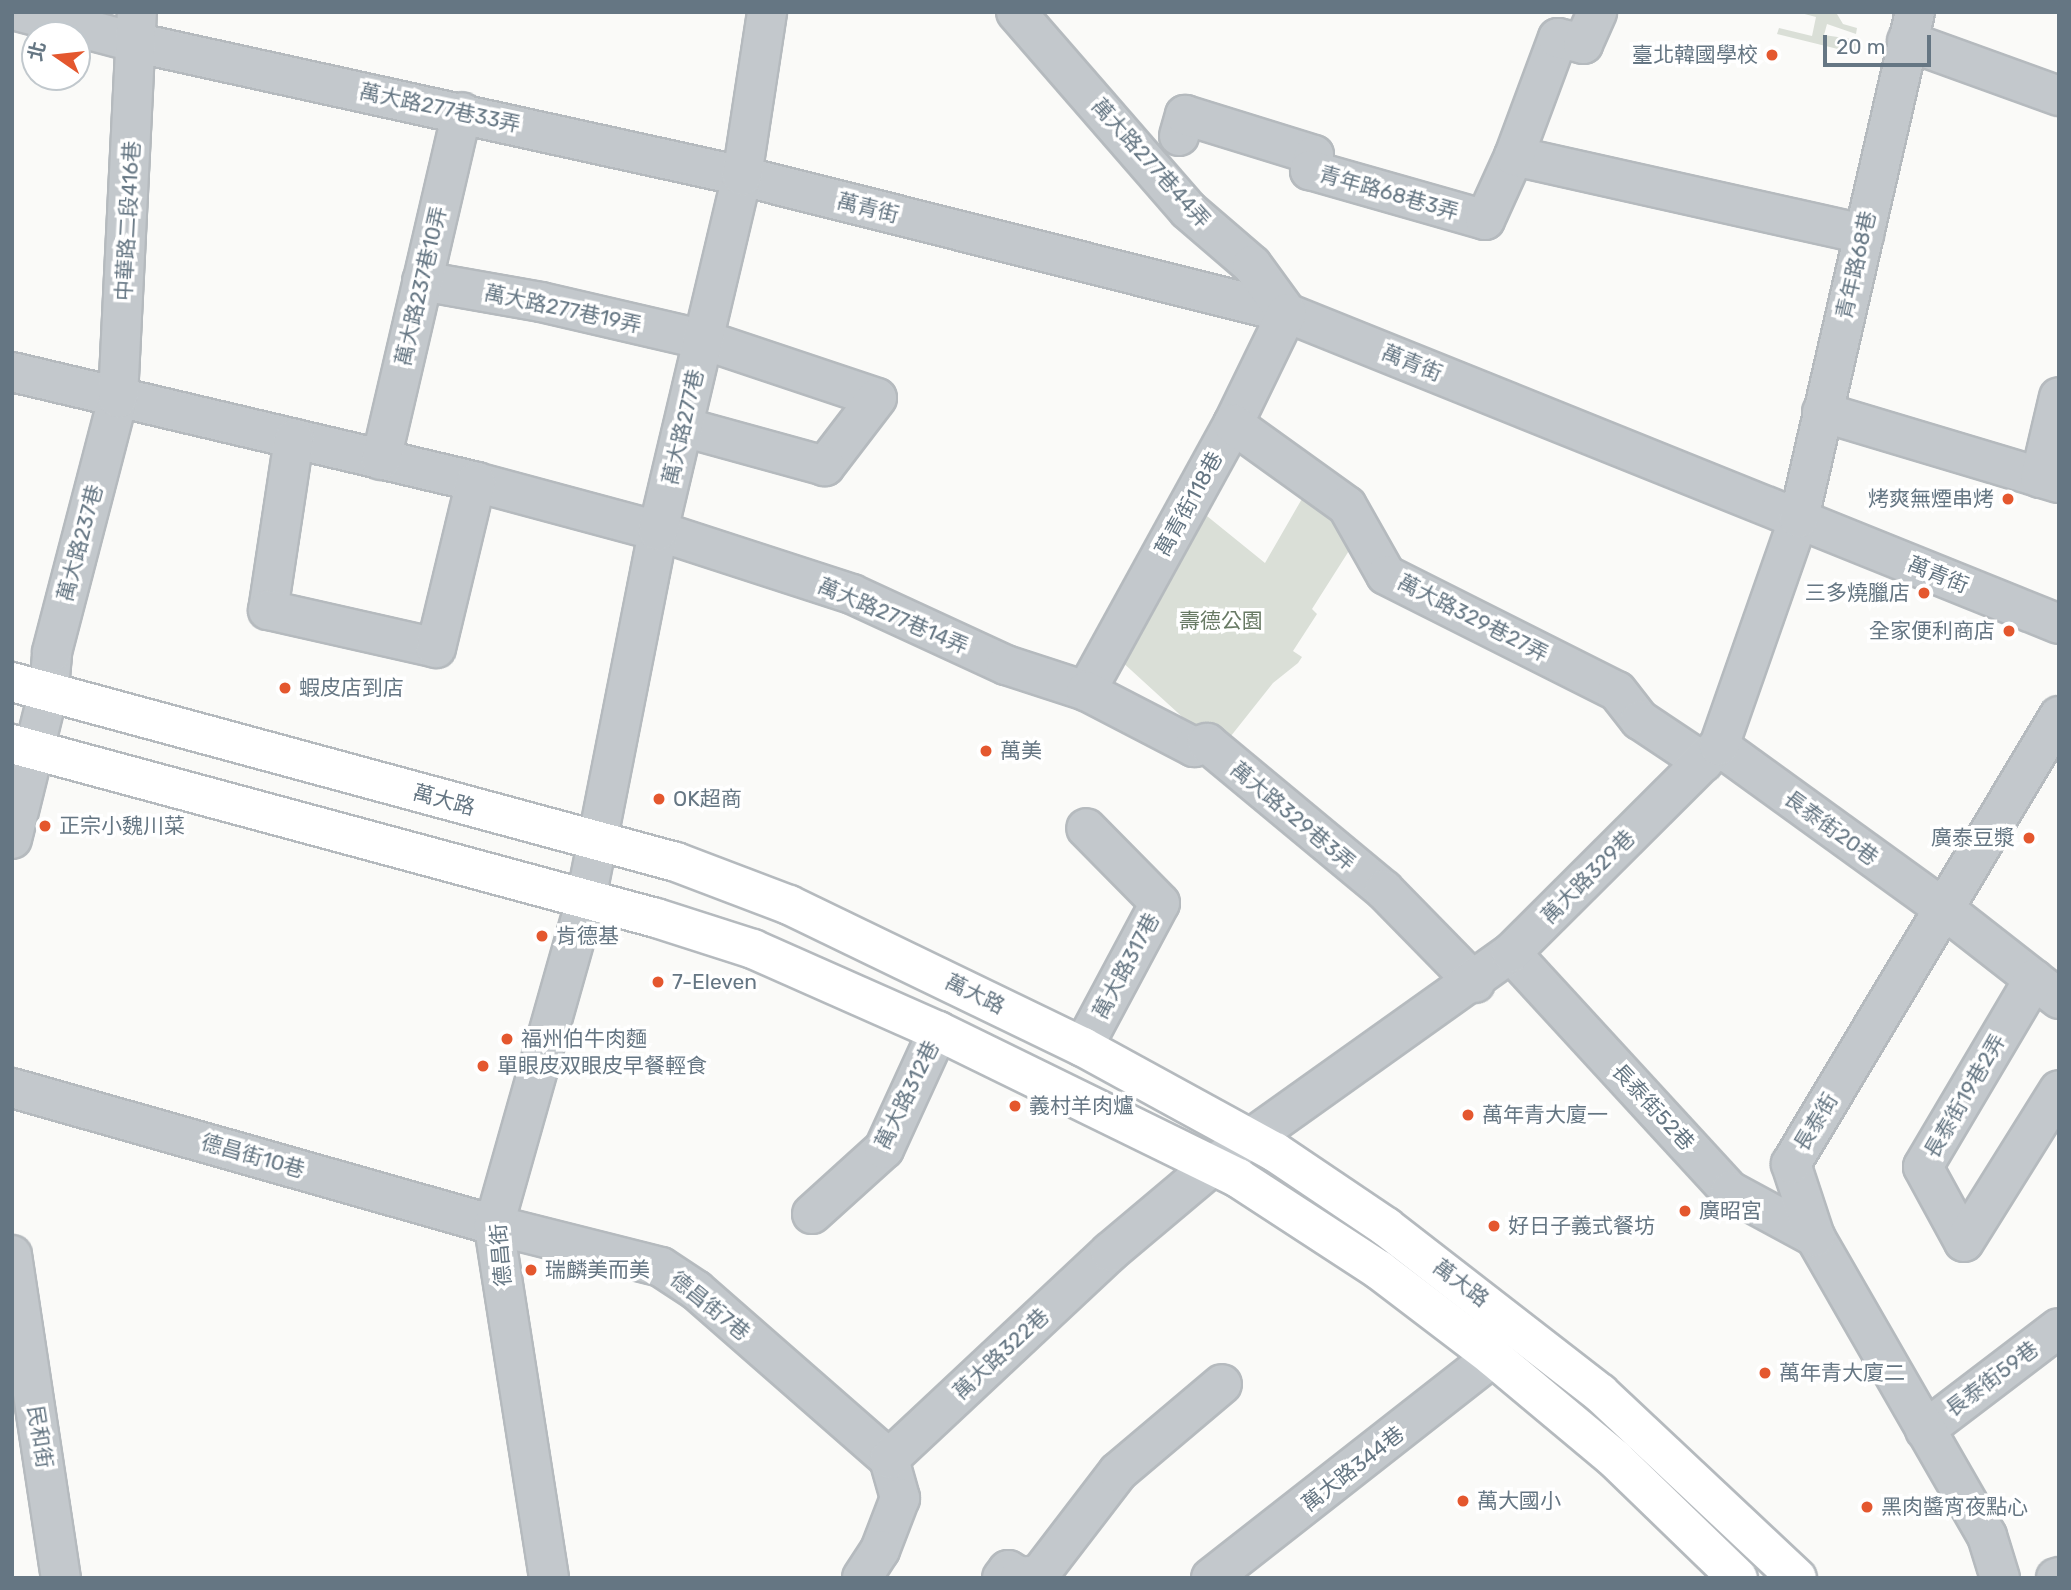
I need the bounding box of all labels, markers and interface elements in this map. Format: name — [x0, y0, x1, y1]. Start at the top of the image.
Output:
north arrow — [21, 21, 91, 91]
scale bar — [1826, 21, 1934, 65]
text: 20 m — [1836, 34, 1885, 59]
text: 北 — [24, 39, 51, 63]
place label: 臺北韓國學校 — [1632, 42, 1758, 68]
marker: 臺北韓國學校 — [1764, 47, 1780, 63]
street label: 萬大路277巷33弄 — [357, 79, 523, 137]
street label: 萬大路277巷44弄 — [1086, 93, 1216, 233]
street label: 中華路二段416巷 — [111, 140, 145, 302]
street label: 青年路68巷3弄 — [1316, 161, 1462, 225]
street label: 萬青街 — [834, 188, 902, 228]
street label: 萬大路237巷10弄 — [390, 204, 452, 368]
street label: 青年路68巷 — [1831, 209, 1881, 321]
street label: 萬大路277巷19弄 — [482, 280, 644, 338]
street label: 萬青街 — [1378, 340, 1446, 386]
street label: 萬大路277巷 — [657, 367, 709, 487]
street label: 萬青街118巷 — [1150, 447, 1228, 561]
street label: 萬大路237巷 — [52, 482, 108, 604]
place label: 烤爽無煙串烤 — [1868, 486, 1994, 512]
marker: 烤爽無煙串烤 — [2000, 491, 2016, 507]
street label: 萬青街 — [1904, 552, 1972, 598]
street label: 萬大路329巷27弄 — [1394, 569, 1552, 667]
street label: 萬大路277巷14弄 — [814, 573, 972, 659]
place label: 三多燒臘店 — [1805, 580, 1910, 606]
marker: 三多燒臘店 — [1916, 585, 1932, 601]
park label: 壽德公園 — [1179, 608, 1263, 634]
place label: 全家便利商店 — [1869, 618, 1995, 644]
marker: 全家便利商店 — [2001, 623, 2017, 639]
place label: 蝦皮店到店 — [299, 675, 404, 701]
marker: 蝦皮店到店 — [277, 680, 293, 696]
place label: 萬美 — [1000, 738, 1042, 764]
marker: 萬美 — [978, 743, 994, 759]
street label: 萬大路329巷3弄 — [1226, 757, 1360, 875]
street label: 萬大路 — [410, 780, 478, 820]
place label: OK超商 — [673, 786, 742, 812]
street label: 長泰街20巷 — [1779, 786, 1883, 870]
marker: OK超商 — [651, 791, 667, 807]
place label: 正宗小魏川菜 — [59, 813, 185, 839]
marker: 正宗小魏川菜 — [37, 818, 53, 834]
street label: 萬大路329巷 — [1536, 825, 1640, 929]
place label: 廣泰豆漿 — [1931, 825, 2015, 851]
marker: 廣泰豆漿 — [2021, 830, 2037, 846]
street label: 萬大路317巷 — [1088, 909, 1164, 1023]
place label: 肯德基 — [556, 923, 619, 949]
marker: 肯德基 — [534, 928, 550, 944]
place label: 7-Eleven — [672, 969, 757, 995]
street label: 萬大路 — [941, 969, 1009, 1019]
marker: 7-Eleven — [650, 974, 666, 990]
place label: 福州伯牛肉麵 — [521, 1026, 647, 1052]
street label: 長泰街19巷2弄 — [1919, 1030, 2011, 1162]
marker: 福州伯牛肉麵 — [499, 1031, 515, 1047]
street label: 萬大路312巷 — [870, 1037, 944, 1153]
place label: 單眼皮双眼皮早餐輕食 — [497, 1053, 707, 1079]
marker: 單眼皮双眼皮早餐輕食 — [475, 1058, 491, 1074]
street label: 長泰街52巷 — [1607, 1059, 1699, 1155]
street label: 長泰街 — [1789, 1089, 1843, 1155]
place label: 義村羊肉爐 — [1029, 1093, 1134, 1119]
marker: 義村羊肉爐 — [1007, 1098, 1023, 1114]
place label: 萬年青大廈一 — [1482, 1102, 1608, 1128]
marker: 萬年青大廈一 — [1460, 1107, 1476, 1123]
street label: 德昌街10巷 — [198, 1129, 308, 1183]
place label: 廣昭宮 — [1699, 1198, 1762, 1224]
marker: 廣昭宮 — [1677, 1203, 1693, 1219]
place label: 好日子義式餐坊 — [1508, 1213, 1655, 1239]
marker: 好日子義式餐坊 — [1486, 1218, 1502, 1234]
street label: 德昌街 — [486, 1223, 516, 1287]
street label: 萬大路 — [1428, 1254, 1494, 1312]
place label: 瑞麟美而美 — [545, 1257, 650, 1283]
marker: 瑞麟美而美 — [523, 1262, 539, 1278]
street label: 德昌街7巷 — [665, 1266, 755, 1346]
street label: 萬大路322巷 — [948, 1303, 1054, 1405]
street label: 長泰街59巷 — [1941, 1336, 2043, 1422]
place label: 萬年青大廈二 — [1779, 1360, 1905, 1386]
marker: 萬年青大廈二 — [1757, 1365, 1773, 1381]
street label: 民和街 — [23, 1404, 57, 1470]
street label: 萬大路344巷 — [1297, 1421, 1409, 1517]
place label: 萬大國小 — [1477, 1488, 1561, 1514]
marker: 萬大國小 — [1455, 1493, 1471, 1509]
place label: 黑肉醬宵夜點心 — [1881, 1494, 2028, 1520]
marker: 黑肉醬宵夜點心 — [1859, 1499, 1875, 1515]

